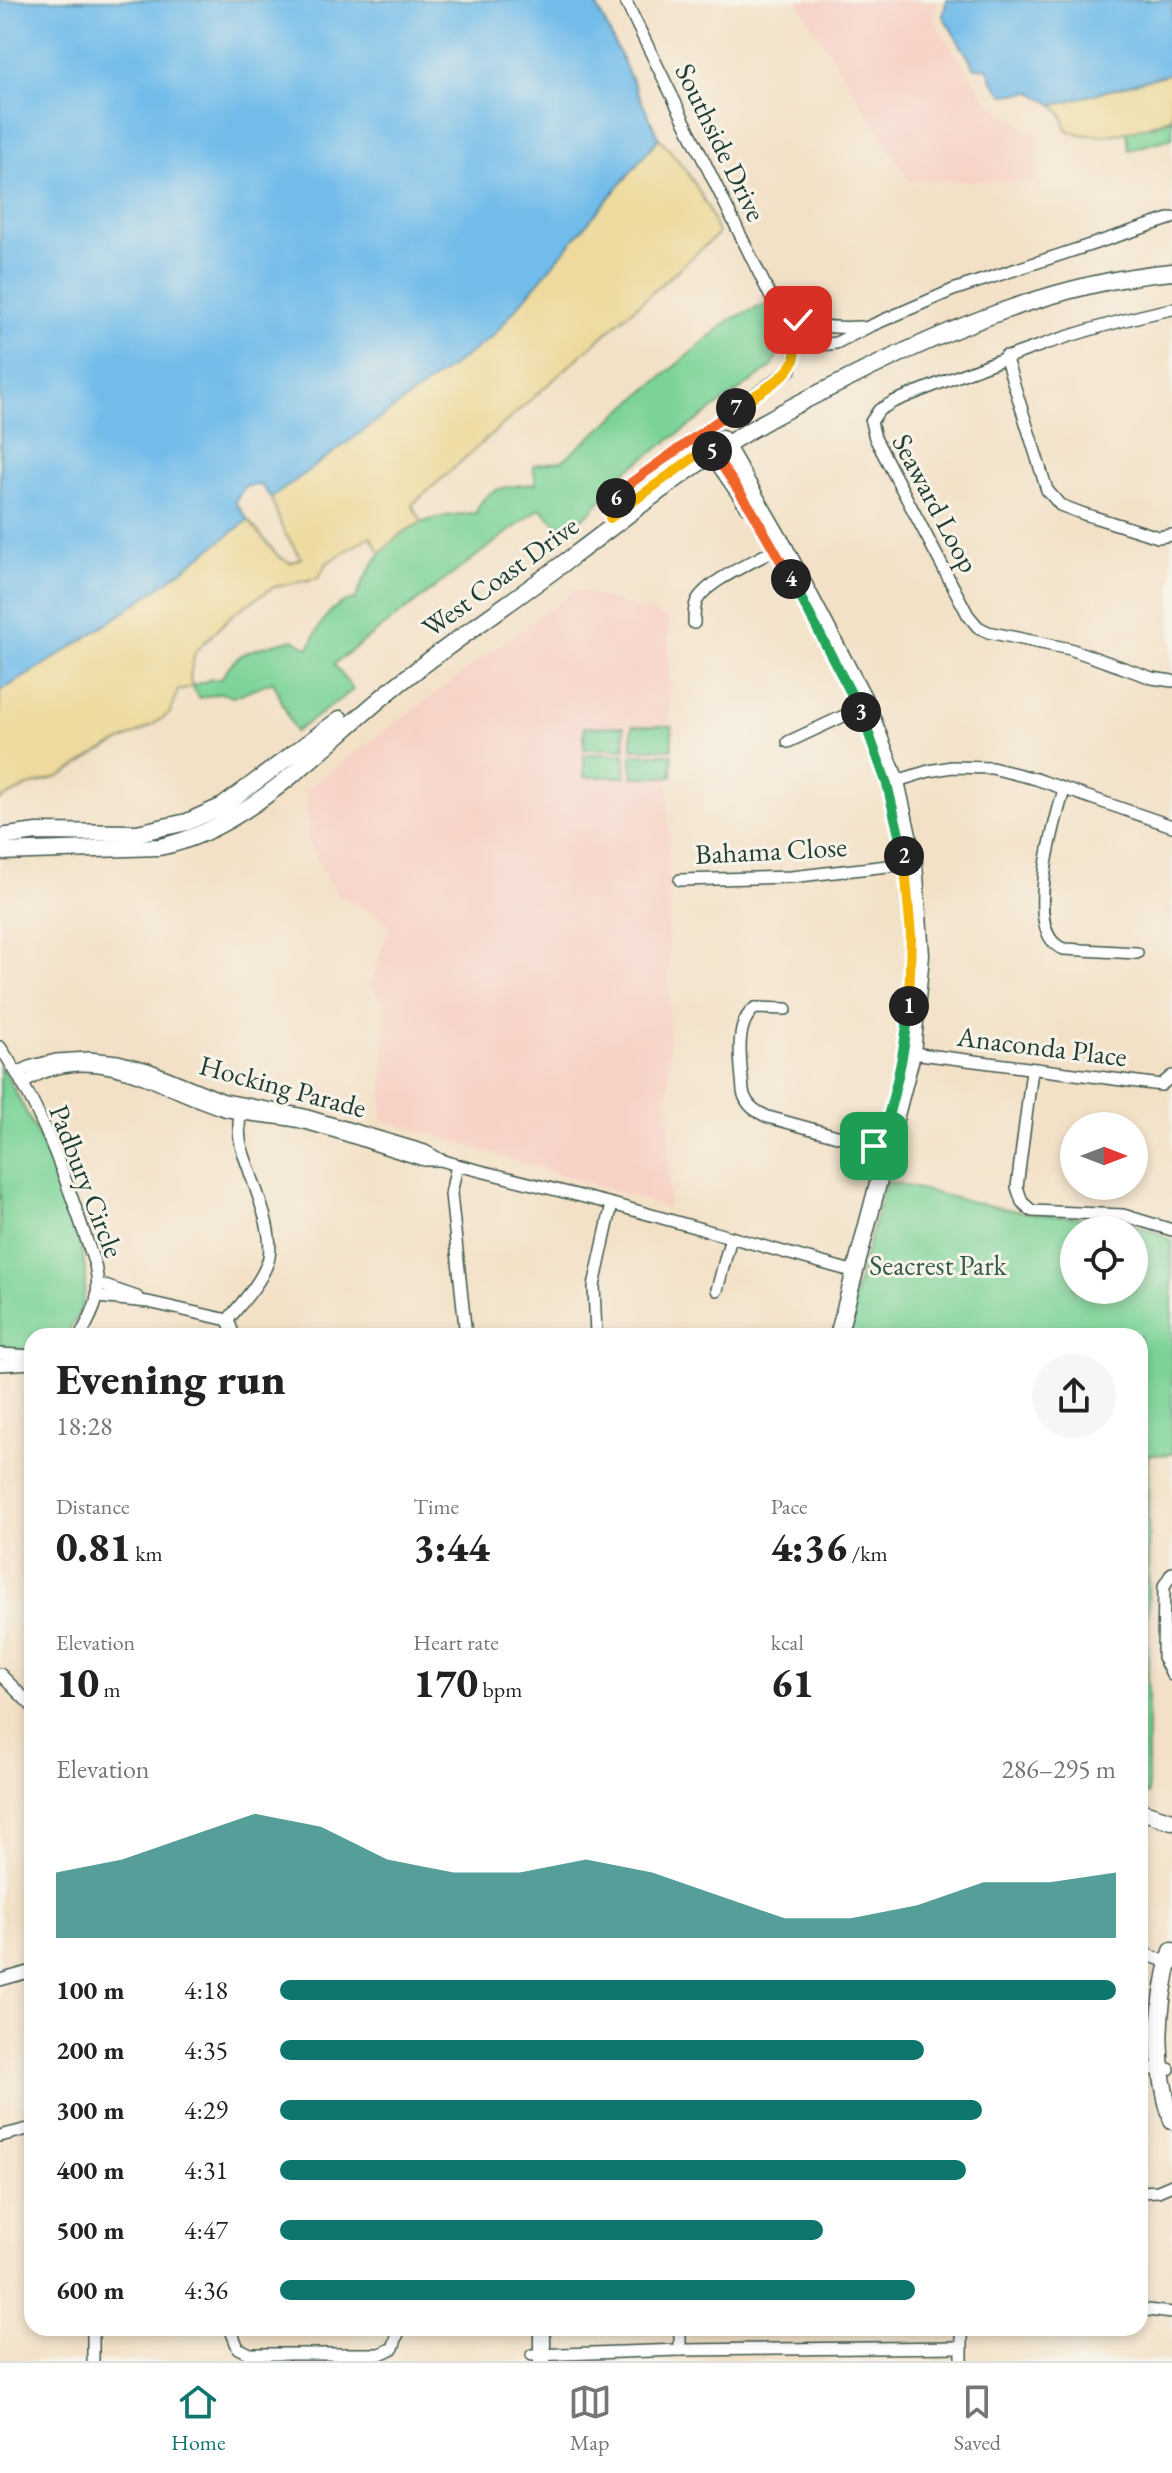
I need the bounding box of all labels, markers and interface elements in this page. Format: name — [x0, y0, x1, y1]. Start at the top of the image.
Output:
street label: Southside Drive — [667, 57, 775, 227]
pin — [764, 286, 832, 354]
icon: check — [776, 298, 820, 342]
pin: 7 — [716, 388, 756, 428]
text: 7 — [730, 393, 742, 422]
street label: Seaward Loop — [884, 427, 988, 579]
pin: 5 — [692, 431, 732, 471]
text: 5 — [706, 436, 718, 465]
pin: 6 — [596, 478, 636, 518]
text: 6 — [610, 483, 622, 512]
street label: West Coast Drive — [415, 507, 585, 645]
pin: 4 — [771, 559, 811, 599]
text: 4 — [785, 564, 797, 593]
pin: 3 — [841, 692, 881, 732]
text: 3 — [855, 697, 867, 726]
street label: Bahama Close — [694, 828, 848, 872]
pin: 2 — [884, 836, 924, 876]
text: 2 — [898, 841, 910, 870]
pin: 1 — [889, 986, 929, 1026]
text: 1 — [903, 991, 915, 1020]
street label: Anaconda Place — [954, 1018, 1129, 1074]
street label: Hocking Parade — [196, 1046, 370, 1126]
street label: Padbury Circle — [41, 1099, 133, 1263]
pin — [840, 1112, 908, 1180]
north arrow — [1060, 1112, 1148, 1200]
map controls — [1060, 1112, 1148, 1304]
icon: arrive — [852, 1124, 896, 1168]
button: locate — [1060, 1216, 1148, 1304]
park label: Seacrest Park — [869, 1247, 1008, 1283]
text: Evening run — [56, 1350, 286, 1407]
button: share — [1032, 1354, 1116, 1438]
text: 18:28 — [56, 1409, 112, 1443]
text: Distance — [56, 1492, 129, 1521]
text: Time — [413, 1492, 459, 1521]
text: Pace — [771, 1492, 808, 1521]
text: 0.81 — [56, 1521, 131, 1573]
text: 3:44 — [413, 1521, 490, 1573]
text: 4:36 — [771, 1521, 847, 1573]
text: km — [131, 1539, 163, 1568]
text: /km — [847, 1539, 888, 1568]
text: Elevation — [56, 1628, 135, 1657]
text: Heart rate — [413, 1628, 499, 1657]
text: kcal — [771, 1628, 804, 1657]
text: 10 — [56, 1657, 99, 1709]
text: 170 — [413, 1657, 478, 1709]
text: 61 — [771, 1657, 814, 1709]
text: m — [99, 1675, 121, 1704]
text: bpm — [478, 1675, 522, 1704]
text: Elevation — [56, 1752, 150, 1786]
text: 286–295 m — [1001, 1752, 1116, 1786]
text: 100 m — [56, 1973, 124, 2007]
text: 4:18 — [184, 1973, 228, 2007]
text: 200 m — [56, 2033, 124, 2067]
text: 4:35 — [184, 2033, 228, 2067]
text: 300 m — [56, 2093, 124, 2127]
text: 4:29 — [184, 2093, 228, 2127]
text: 400 m — [56, 2153, 124, 2187]
text: 4:31 — [184, 2153, 228, 2187]
text: 500 m — [56, 2213, 124, 2247]
text: 4:47 — [184, 2213, 228, 2247]
text: 600 m — [56, 2273, 124, 2307]
text: 4:36 — [184, 2273, 228, 2307]
tab: Home — [171, 2380, 225, 2457]
tab: Map — [568, 2380, 612, 2457]
tab: Saved — [954, 2380, 1001, 2457]

